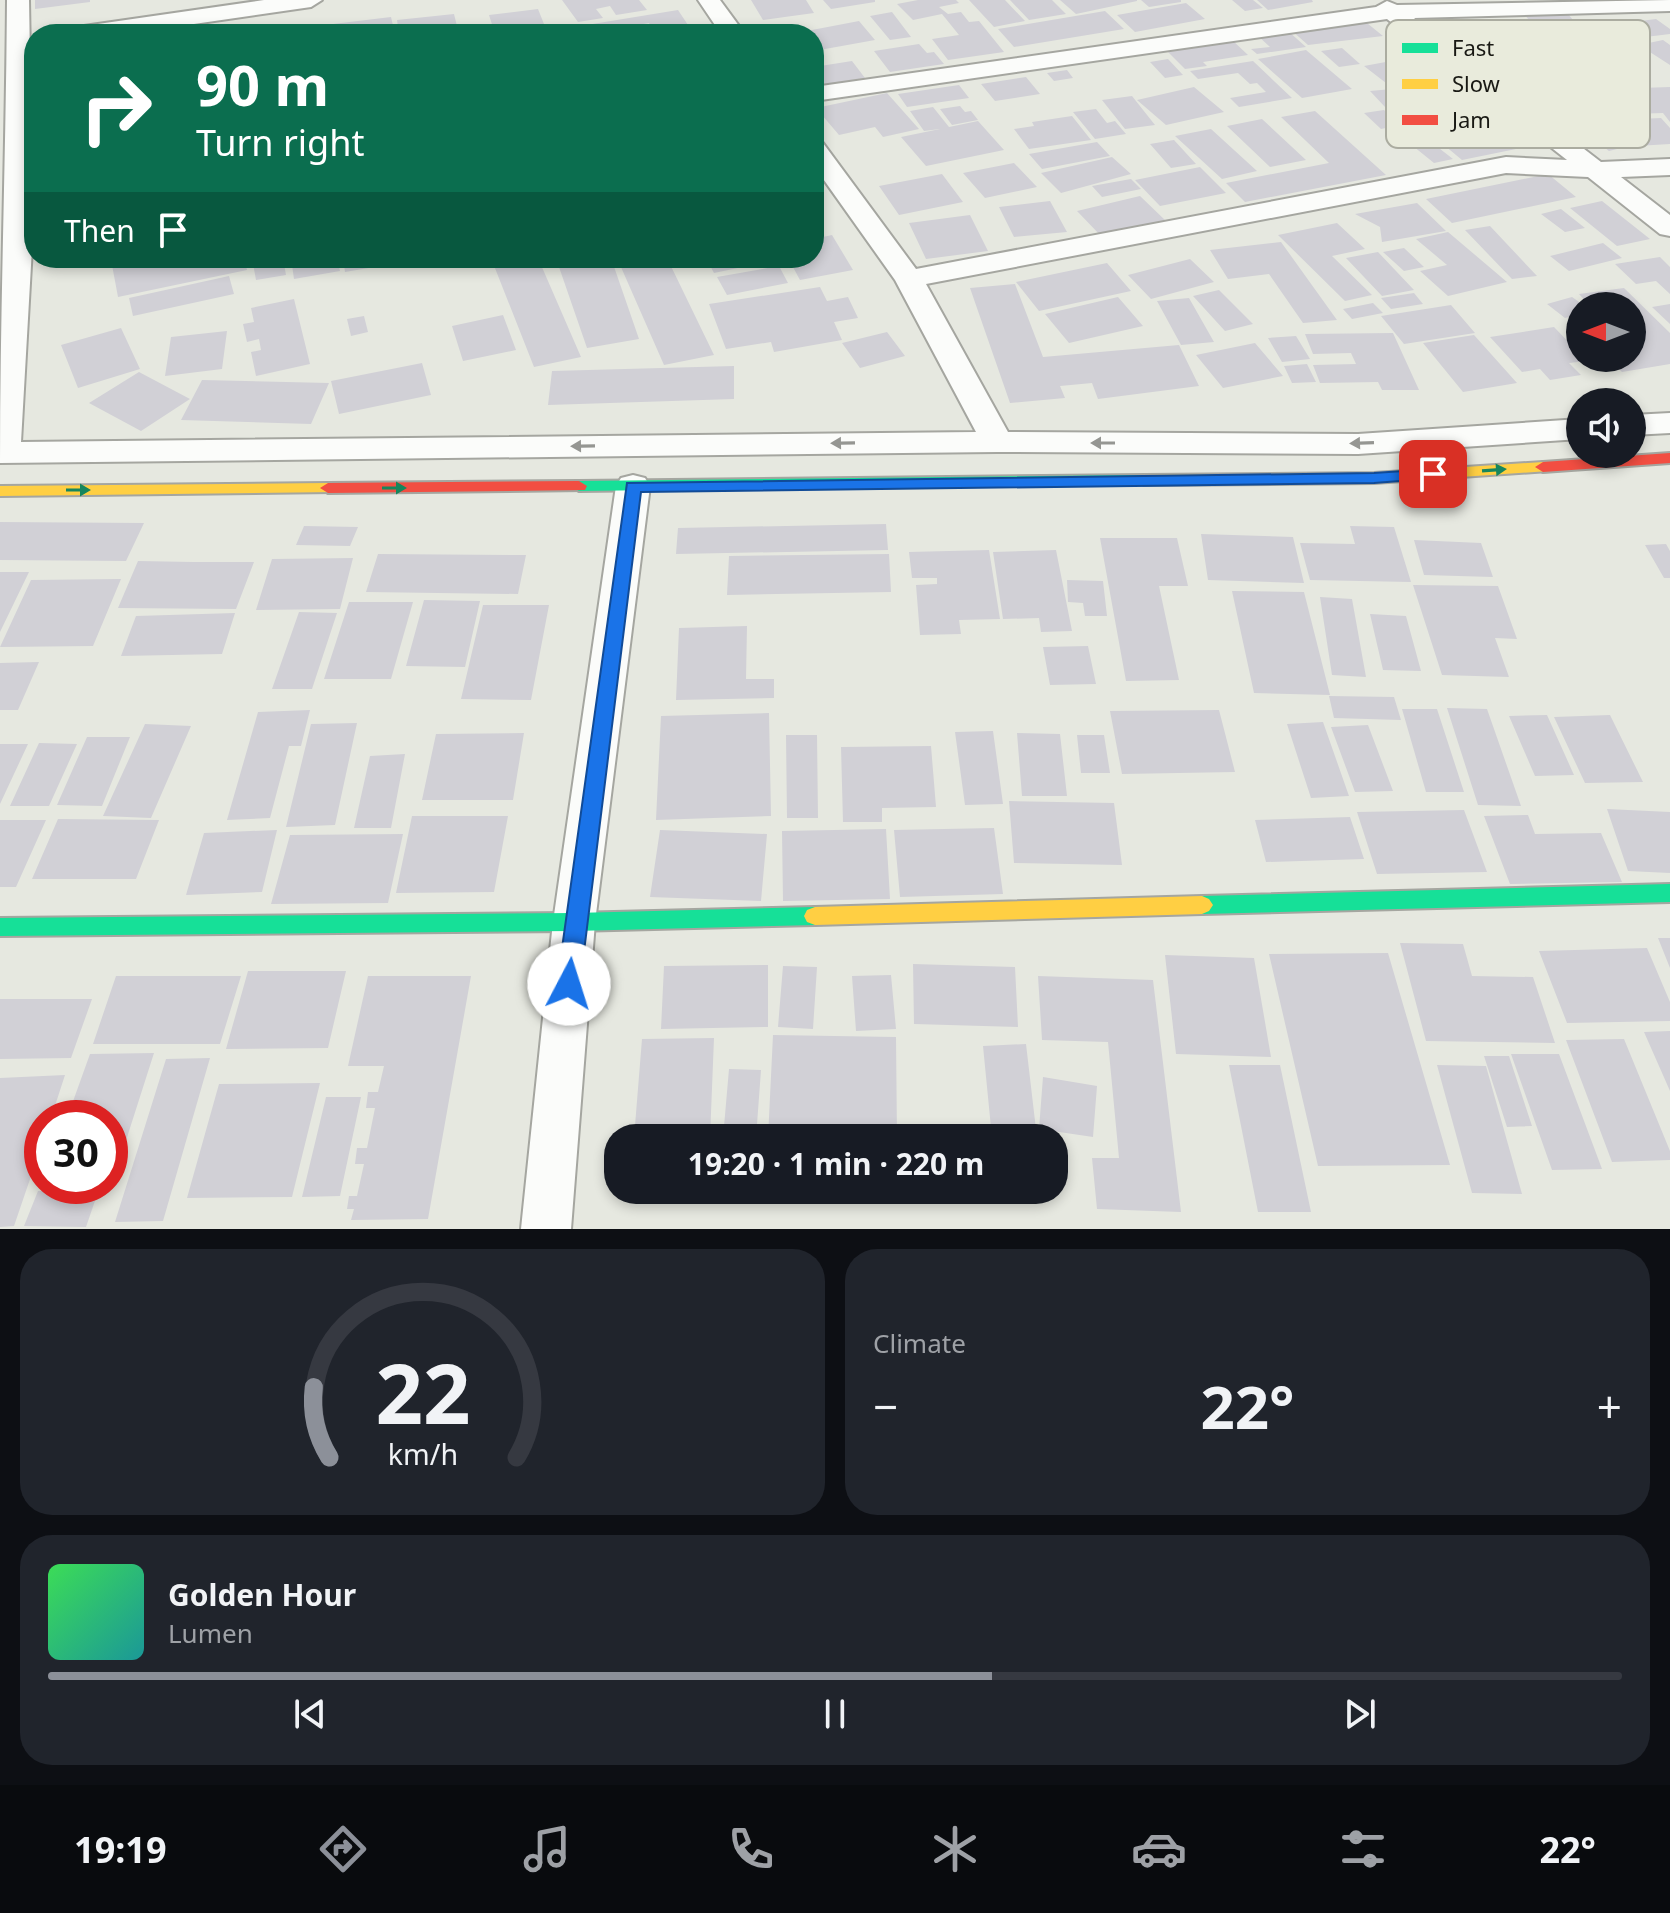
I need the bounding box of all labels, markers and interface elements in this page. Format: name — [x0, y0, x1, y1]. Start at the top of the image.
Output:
legend — [1386, 20, 1650, 148]
text: Fast — [1452, 32, 1494, 62]
text: 90 m — [196, 46, 329, 122]
icon: right — [64, 56, 168, 160]
text: Slow — [1452, 68, 1501, 98]
text: Jam — [1450, 104, 1491, 134]
text: Turn right — [196, 118, 364, 167]
icon: arrive — [151, 208, 195, 252]
text: Then — [64, 210, 135, 251]
north arrow — [1566, 292, 1646, 372]
map controls — [1566, 292, 1646, 468]
button: sound — [1566, 388, 1646, 468]
one-way arrow — [1090, 436, 1115, 449]
one-way arrow — [830, 437, 855, 449]
one-way arrow — [1349, 437, 1375, 450]
one-way arrow — [570, 440, 595, 452]
pin — [1399, 440, 1467, 508]
icon: arrive — [1411, 452, 1455, 496]
one-way arrow — [1482, 463, 1507, 476]
one-way arrow — [382, 482, 407, 494]
one-way arrow — [66, 484, 91, 496]
position arrow — [527, 942, 611, 1026]
speed limit sign: 30 — [24, 1100, 128, 1204]
text: 19:20 · 1 min · 220 m — [688, 1143, 984, 1184]
text: Climate — [873, 1325, 966, 1361]
text: 22 — [375, 1335, 470, 1448]
text: 22° — [1200, 1365, 1295, 1447]
text: − — [873, 1376, 898, 1436]
text: + — [1597, 1376, 1622, 1436]
text: km/h — [387, 1434, 458, 1473]
text: Golden Hour — [168, 1574, 356, 1615]
text: Lumen — [168, 1615, 253, 1651]
icon: previous — [288, 1692, 332, 1736]
icon: pause — [813, 1692, 857, 1736]
icon: next — [1338, 1692, 1382, 1736]
icon: directions — [315, 1821, 371, 1877]
icon: music — [519, 1821, 575, 1877]
icon: phone — [723, 1821, 779, 1877]
icon: climate — [927, 1821, 983, 1877]
icon: car — [1131, 1821, 1187, 1877]
icon: filters — [1335, 1821, 1391, 1877]
text: 19:19 — [74, 1825, 167, 1874]
text: 22° — [1539, 1825, 1596, 1874]

